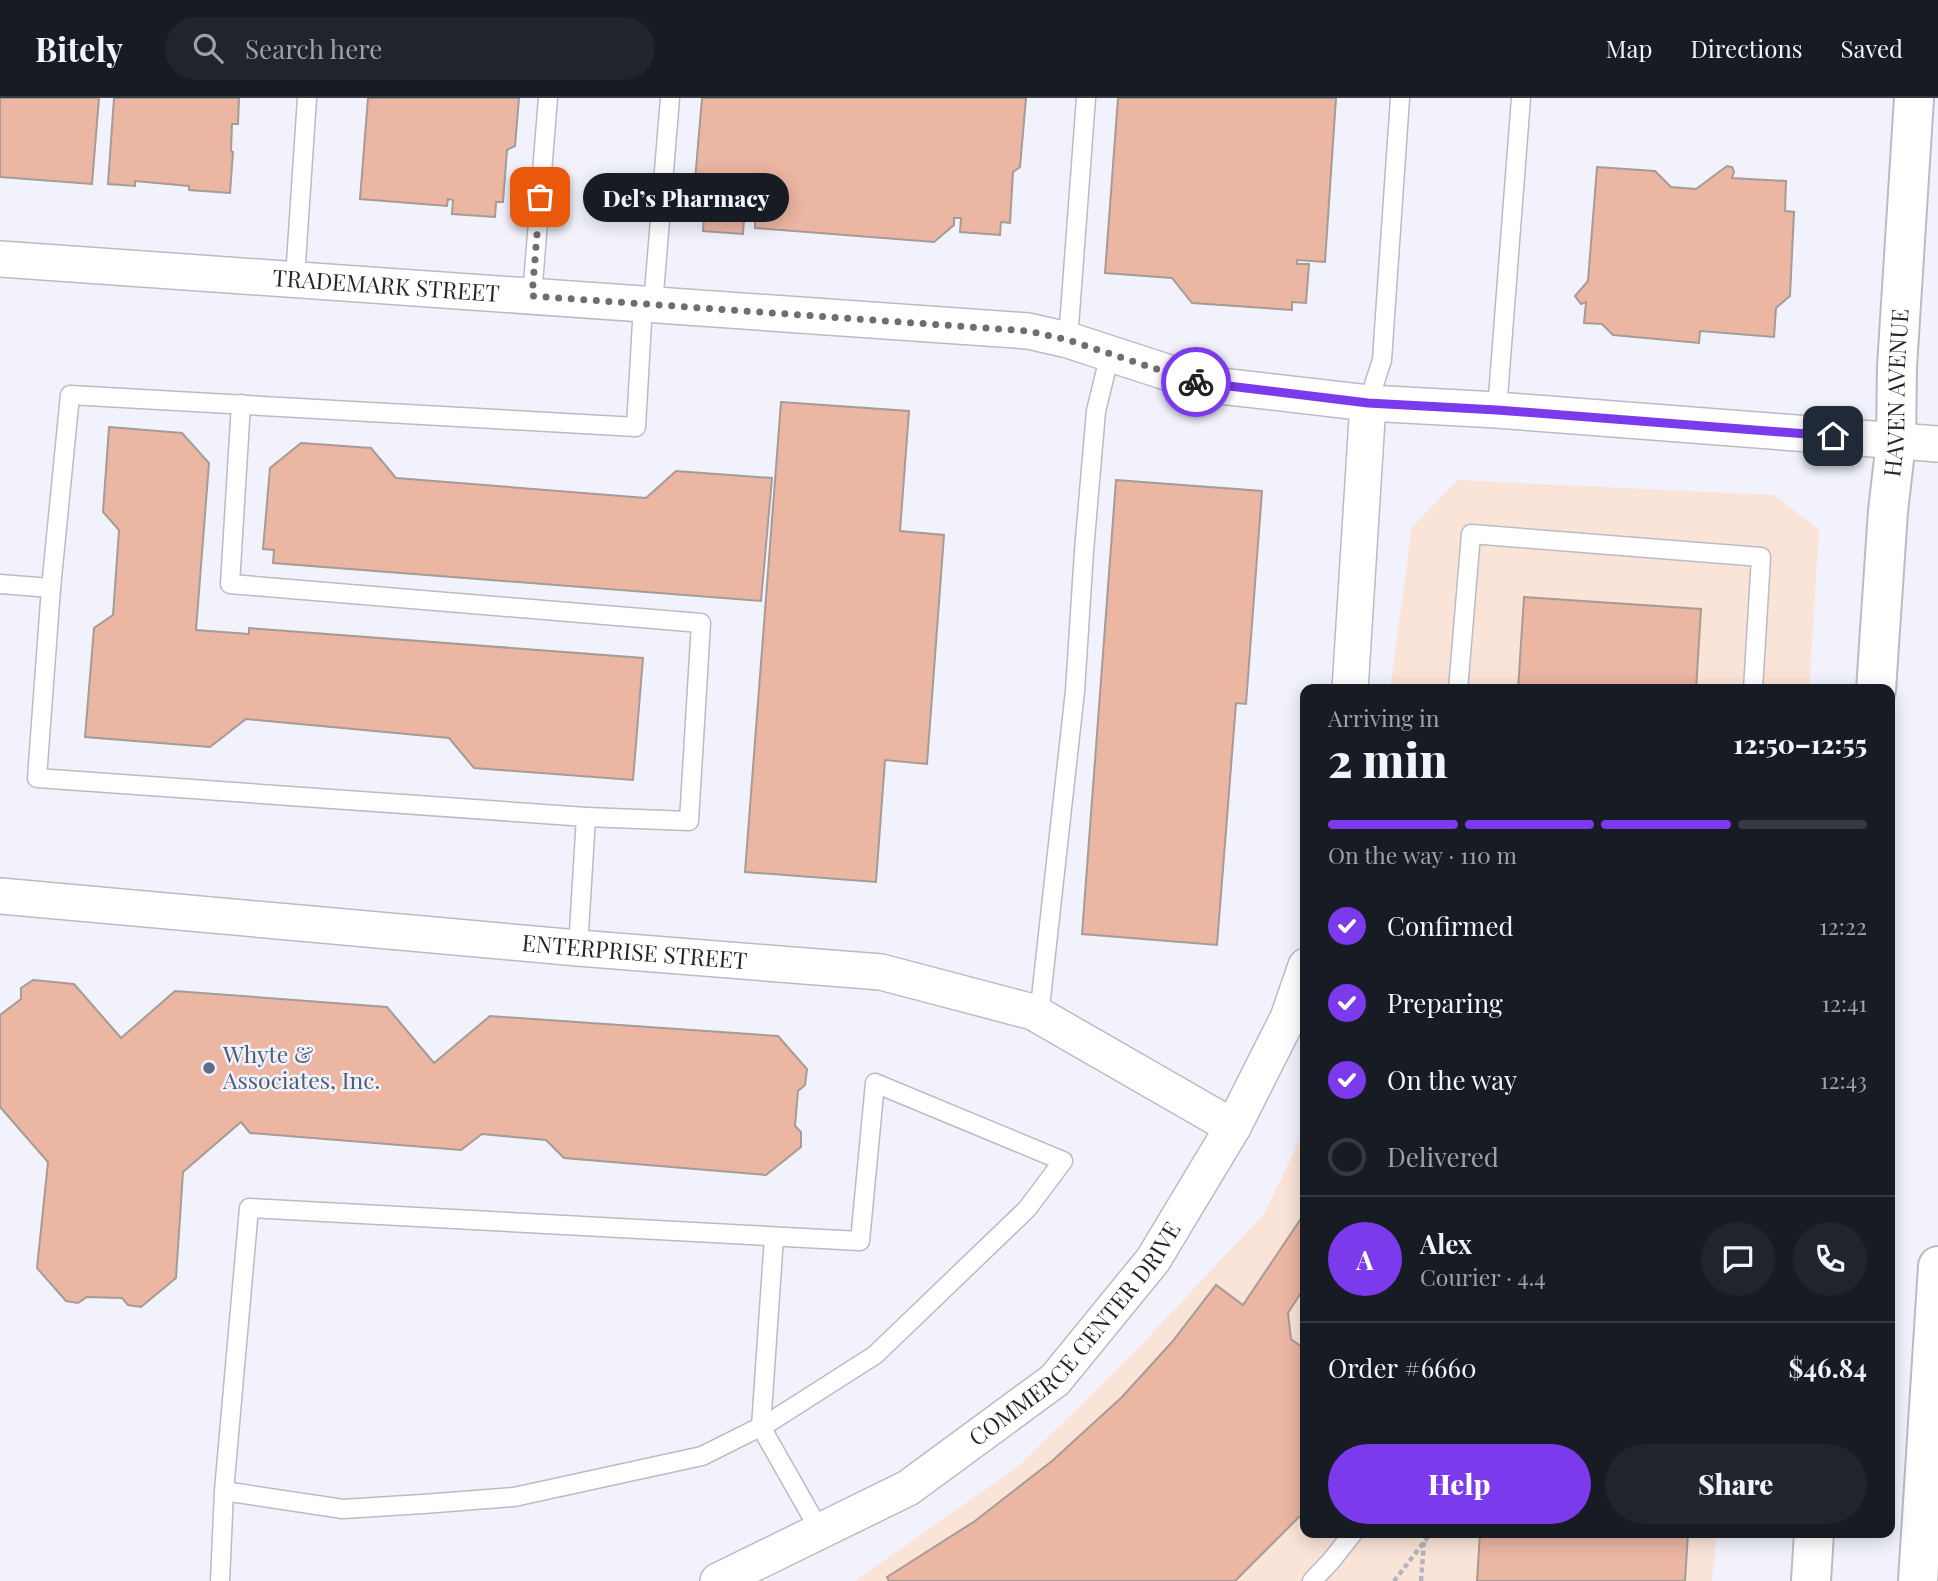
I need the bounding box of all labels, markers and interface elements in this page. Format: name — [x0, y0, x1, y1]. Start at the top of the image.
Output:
search box — [165, 17, 655, 80]
text: Bitely — [35, 26, 123, 70]
icon: search — [189, 29, 227, 67]
text: Search here — [245, 31, 383, 66]
text: Map — [1606, 32, 1652, 64]
text: Directions — [1690, 32, 1803, 64]
text: Saved — [1841, 32, 1903, 64]
pin — [510, 167, 570, 227]
callout: Del’s Pharmacy — [582, 172, 788, 222]
icon: bag — [521, 178, 559, 216]
text: Del’s Pharmacy — [602, 182, 770, 213]
street label: TRADEMARK STREET — [272, 261, 501, 308]
street label: HAVEN AVENUE — [1875, 308, 1915, 478]
courier — [1161, 347, 1231, 417]
icon: bike — [1177, 363, 1215, 401]
pin — [1803, 406, 1863, 466]
icon: home — [1814, 417, 1852, 455]
text: Arriving in — [1328, 702, 1440, 733]
text: 12:50–12:55 — [1734, 726, 1867, 761]
text: 2 min — [1328, 728, 1448, 790]
text: On the way · 110 m — [1328, 839, 1517, 870]
icon: check — [1328, 907, 1366, 945]
text: Confirmed — [1387, 908, 1514, 943]
text: 12:22 — [1819, 910, 1867, 941]
street label: ENTERPRISE STREET — [521, 926, 748, 975]
icon: check — [1328, 984, 1366, 1022]
text: Preparing — [1387, 985, 1503, 1020]
text: 12:41 — [1821, 987, 1867, 1018]
place label: Whyte & Associates, Inc. — [222, 1038, 380, 1095]
marker: Whyte & Associates, Inc. — [201, 1060, 217, 1076]
icon: check — [1328, 1061, 1366, 1099]
text: On the way — [1387, 1062, 1517, 1097]
text: 12:43 — [1820, 1064, 1867, 1095]
text: Delivered — [1387, 1139, 1499, 1174]
street label: COMMERCE CENTER DRIVE — [962, 1215, 1187, 1452]
button: chat — [1701, 1222, 1775, 1296]
button: phone — [1793, 1222, 1867, 1296]
text: Alex — [1420, 1226, 1472, 1261]
text: A — [1356, 1242, 1374, 1277]
text: Courier · 4.4 — [1420, 1261, 1546, 1292]
text: Order #6660 — [1328, 1350, 1477, 1385]
text: $46.84 — [1788, 1350, 1867, 1385]
button: Help — [1328, 1444, 1591, 1524]
button: Share — [1605, 1444, 1867, 1524]

